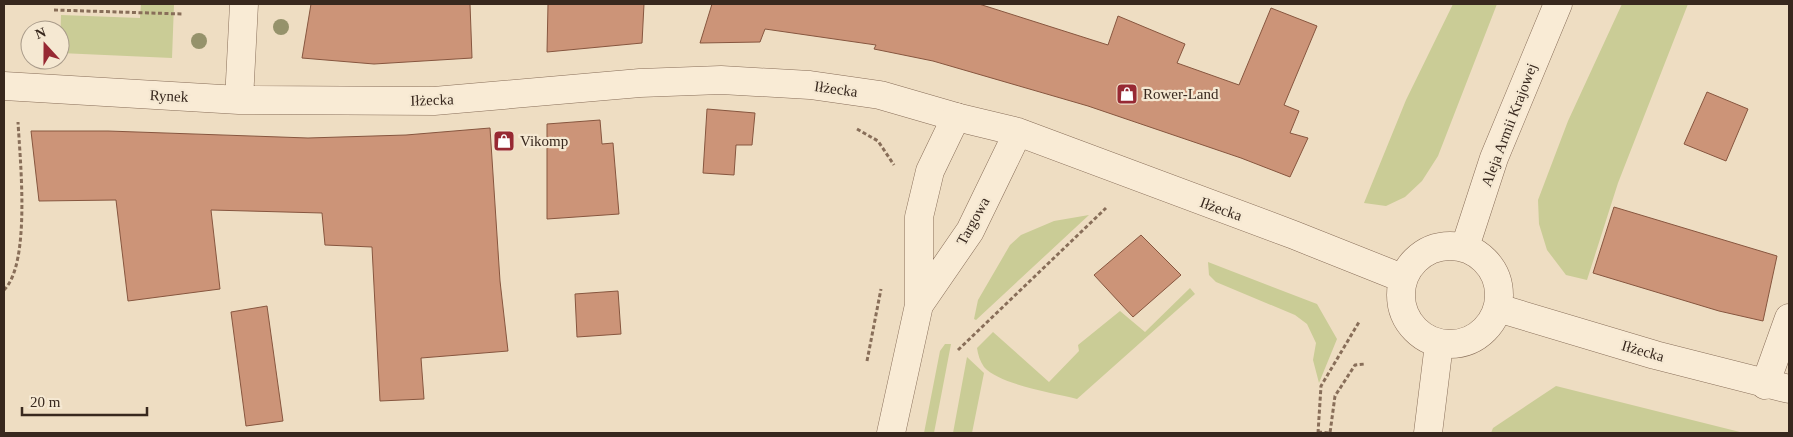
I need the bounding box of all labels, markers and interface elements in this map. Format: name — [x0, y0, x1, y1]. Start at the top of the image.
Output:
north arrow — [20, 20, 70, 70]
text: N — [33, 25, 48, 42]
street label: Aleja Armii Krajowej — [1478, 61, 1540, 189]
street label: Iłżecka — [813, 78, 859, 100]
shop icon: Rower-Land — [1115, 82, 1139, 106]
place label: Rower-Land — [1143, 86, 1219, 102]
street label: Rynek — [149, 87, 189, 105]
street label: Iłżecka — [410, 91, 454, 109]
shop icon: Vikomp — [492, 129, 516, 153]
place label: Vikomp — [520, 133, 568, 149]
street label: Targowa — [953, 194, 993, 248]
street label: Iłżecka — [1198, 194, 1244, 224]
street label: Iłżecka — [1620, 337, 1666, 365]
scale bar — [22, 384, 148, 416]
text: 20 m — [30, 394, 61, 410]

